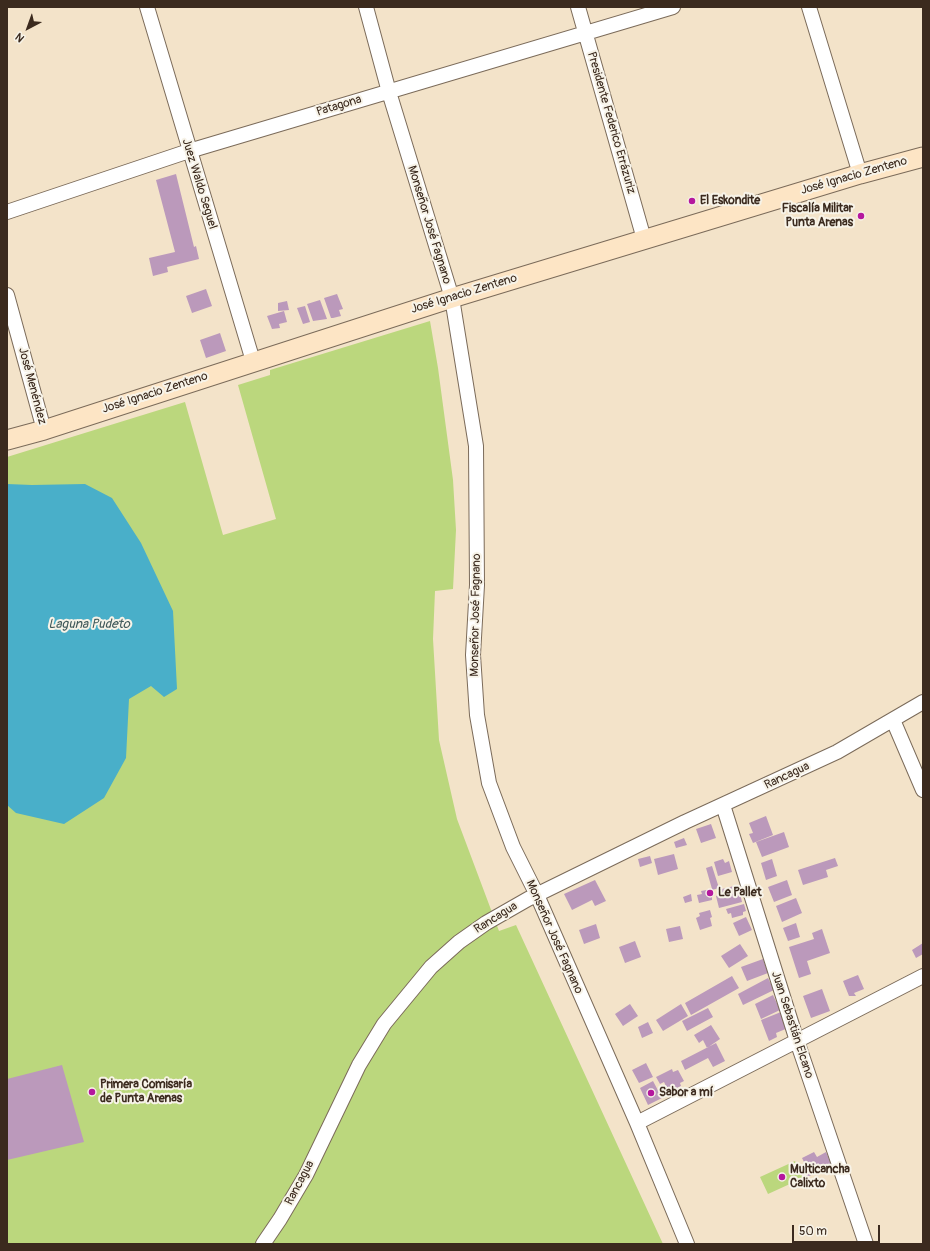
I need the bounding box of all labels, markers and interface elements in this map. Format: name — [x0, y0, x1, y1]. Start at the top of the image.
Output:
north arrow — [8, 8, 48, 48]
text: N — [13, 30, 27, 45]
street label: Presidente Federico Errázuriz — [584, 50, 638, 196]
street label: Patagona — [315, 92, 363, 120]
street label: Juez Waldo Seguel — [178, 137, 220, 231]
street label: José Ignacio Zenteno — [799, 154, 909, 198]
street label: Monseñor José Fagnano — [404, 164, 454, 286]
place label: El Eskondite — [700, 194, 760, 208]
marker: El Eskondite — [687, 196, 697, 206]
place label: Fiscalía Militar Punta Arenas — [782, 202, 853, 230]
marker: Fiscalía Militar Punta Arenas — [856, 211, 866, 221]
street label: José Ignacio Zenteno — [409, 271, 519, 317]
street label: José Menéndez — [15, 346, 49, 426]
street label: José Ignacio Zenteno — [100, 369, 210, 417]
street label: Monseñor José Fagnano — [468, 553, 484, 677]
water label: Laguna Pudeto — [48, 617, 130, 633]
street label: Rancagua — [762, 759, 812, 793]
street label: Monseñor José Fagnano — [522, 878, 586, 996]
place label: Le Pallet — [718, 886, 761, 900]
marker: Le Pallet — [705, 888, 715, 898]
street label: Rancagua — [472, 899, 520, 937]
street label: Juan Sebastián Elcano — [768, 970, 816, 1080]
place label: Primera Comisaría de Punta Arenas — [100, 1078, 192, 1106]
place label: Sabor a mí — [659, 1086, 713, 1100]
marker: Primera Comisaría de Punta Arenas — [87, 1087, 97, 1097]
marker: Sabor a mí — [646, 1088, 656, 1098]
street label: Rancagua — [282, 1158, 318, 1208]
place label: Multicancha Calixto — [790, 1163, 850, 1191]
marker: Multicancha Calixto — [777, 1172, 787, 1182]
scale bar — [794, 1217, 882, 1243]
text: 50 m — [799, 1224, 827, 1239]

